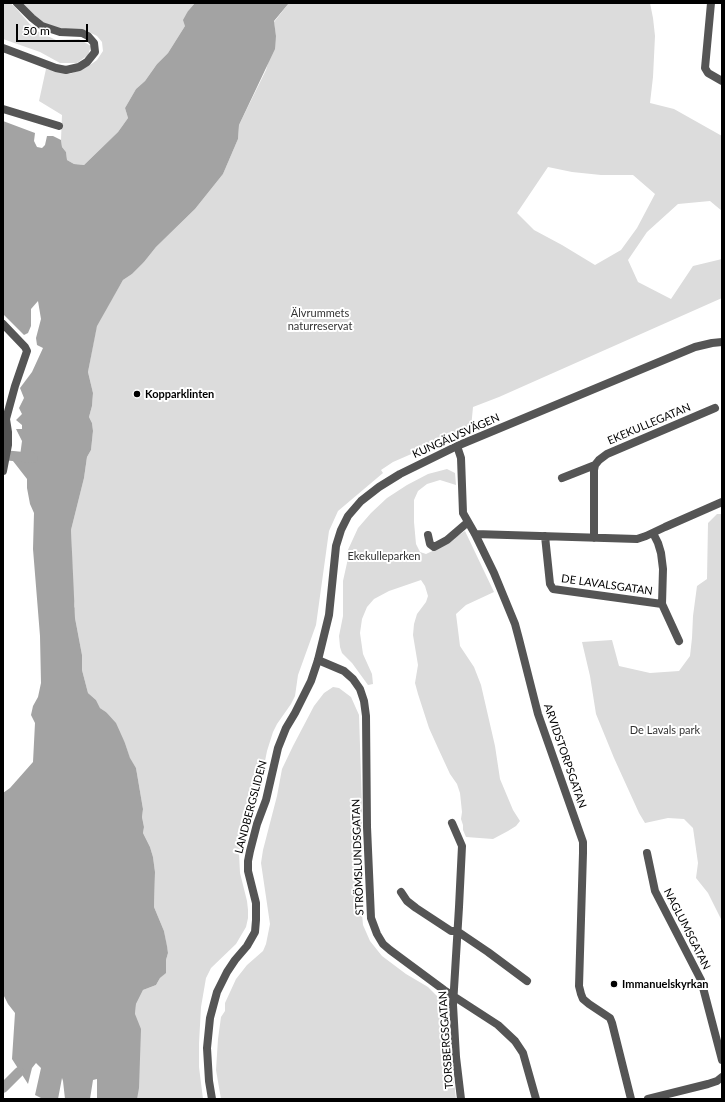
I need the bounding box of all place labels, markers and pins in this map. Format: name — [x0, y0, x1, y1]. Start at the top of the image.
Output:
place label: Kopparklinten — [145, 387, 214, 401]
marker: Kopparklinten — [132, 389, 142, 399]
place label: Immanuelskyrkan — [622, 977, 708, 991]
marker: Immanuelskyrkan — [609, 979, 619, 989]

